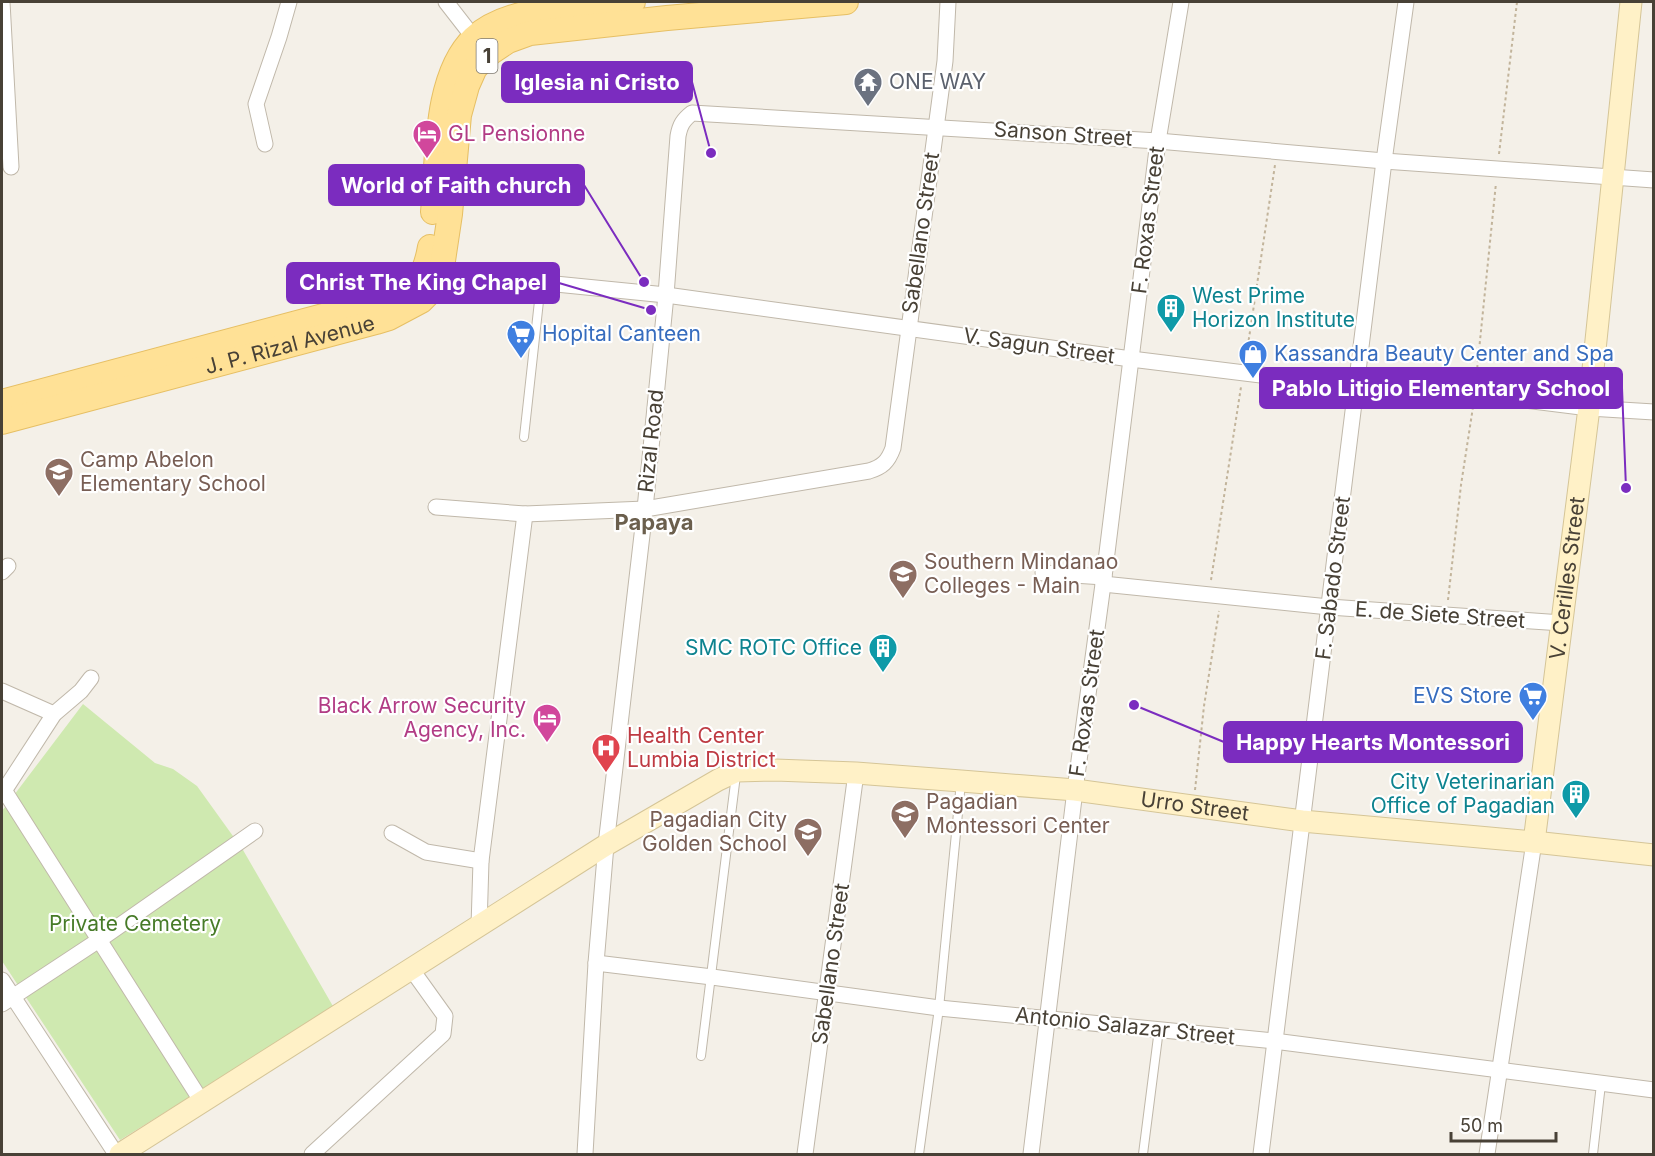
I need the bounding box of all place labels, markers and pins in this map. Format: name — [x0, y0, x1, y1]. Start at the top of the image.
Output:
callout: Iglesia ni Cristo — [502, 62, 692, 102]
temple icon: ONE WAY — [852, 66, 884, 108]
place label: ONE WAY — [889, 69, 986, 94]
hotel icon: GL Pensionne — [411, 118, 443, 160]
place label: GL Pensionne — [448, 121, 585, 146]
callout: World of Faith church — [329, 165, 584, 205]
callout: Christ The King Chapel — [287, 263, 559, 303]
place label: West Prime Horizon Institute — [1192, 283, 1355, 332]
building icon: West Prime Horizon Institute — [1155, 292, 1187, 334]
supermarket icon: Hopital Canteen — [505, 318, 537, 360]
place label: Hopital Canteen — [542, 321, 701, 346]
shop icon: Kassandra Beauty Center and Spa — [1237, 338, 1269, 380]
place label: Kassandra Beauty Center and Spa — [1274, 341, 1614, 366]
callout: Pablo Litigio Elementary School — [1260, 368, 1622, 408]
place label: Camp Abelon Elementary School — [80, 447, 266, 496]
school or university icon: Camp Abelon Elementary School — [43, 456, 75, 498]
place label: Southern Mindanao Colleges - Main — [924, 549, 1118, 598]
school or university icon: Southern Mindanao Colleges - Main — [887, 558, 919, 600]
building icon: SMC ROTC Office — [867, 632, 899, 674]
place label: SMC ROTC Office — [685, 635, 862, 660]
supermarket icon: EVS Store — [1517, 680, 1549, 722]
place label: EVS Store — [1413, 683, 1512, 708]
place label: Black Arrow Security Agency, Inc. — [318, 693, 526, 742]
hotel icon: Black Arrow Security Agency, Inc. — [531, 702, 563, 744]
callout: Happy Hearts Montessori — [1224, 722, 1522, 762]
place label: Health Center Lumbia District — [627, 723, 776, 772]
hospital icon: Health Center Lumbia District — [590, 732, 622, 774]
place label: City Veterinarian Office of Pagadian — [1371, 769, 1555, 818]
building icon: City Veterinarian Office of Pagadian — [1560, 778, 1592, 820]
place label: Pagadian Montessori Center — [926, 789, 1110, 838]
school or university icon: Pagadian Montessori Center — [889, 798, 921, 840]
place label: Pagadian City Golden School — [642, 807, 787, 856]
school or university icon: Pagadian City Golden School — [792, 816, 824, 858]

